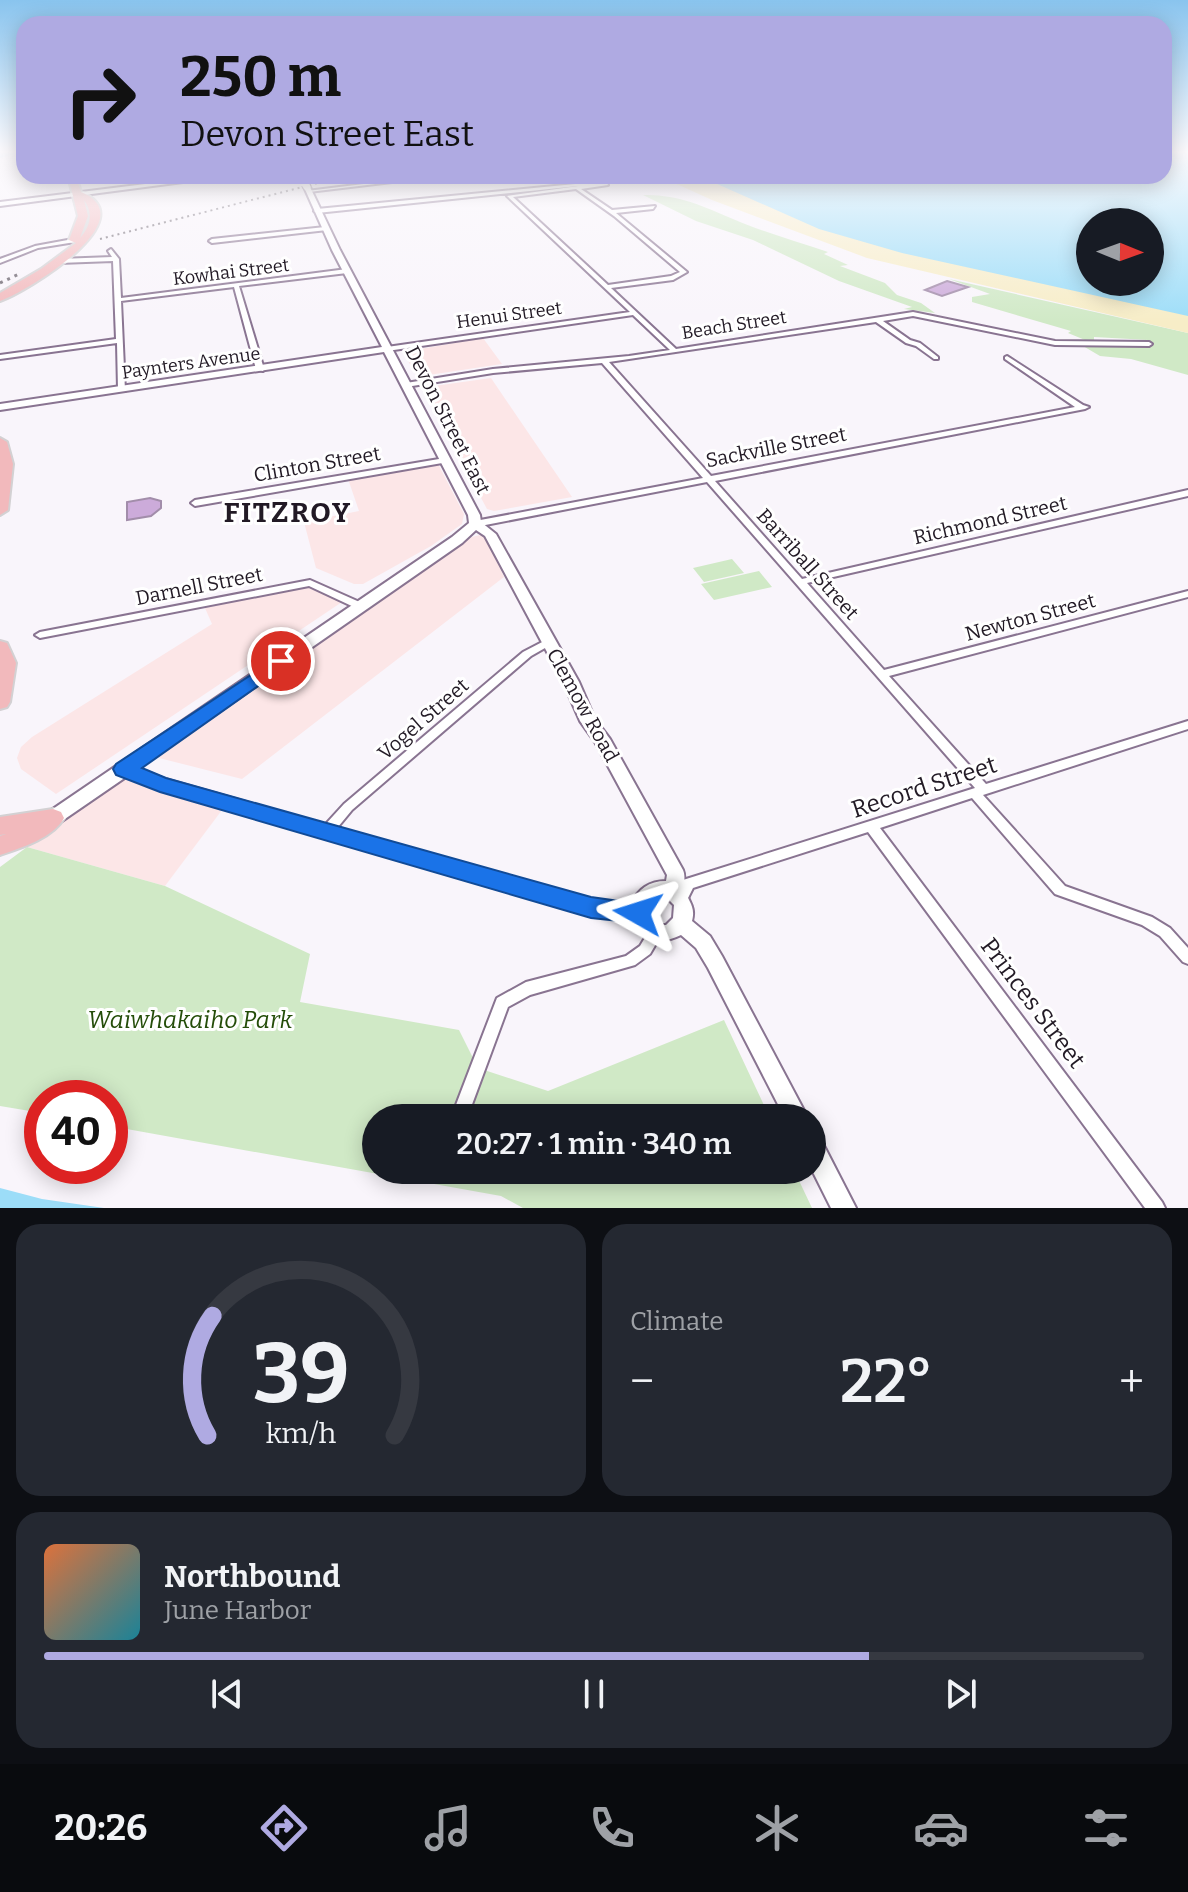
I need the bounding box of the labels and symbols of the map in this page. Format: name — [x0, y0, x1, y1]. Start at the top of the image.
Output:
north arrow — [1076, 208, 1164, 296]
street label: Kowhai Street — [172, 254, 291, 290]
street label: Henui Street — [455, 297, 564, 333]
street label: Beach Street — [680, 306, 788, 344]
street label: Paynters Avenue — [120, 342, 262, 384]
street label: Devon Street East — [400, 342, 496, 498]
street label: Sackville Street — [704, 422, 848, 472]
street label: Clinton Street — [252, 441, 382, 487]
street label: Richmond Street — [911, 491, 1069, 549]
district label: FITZROY — [224, 496, 352, 529]
street label: Barriball Street — [752, 504, 864, 624]
street label: Darnell Street — [133, 562, 265, 610]
street label: Newton Street — [962, 588, 1098, 646]
pin — [247, 627, 315, 695]
street label: Clemow Road — [542, 644, 624, 766]
street label: Vogel Street — [373, 673, 473, 765]
street label: Record Street — [848, 750, 1000, 824]
position arrow — [596, 871, 680, 955]
street label: Princes Street — [975, 932, 1091, 1074]
park label: Waiwhakaiho Park — [88, 1006, 293, 1034]
speed limit sign: 40 — [24, 1080, 128, 1184]

